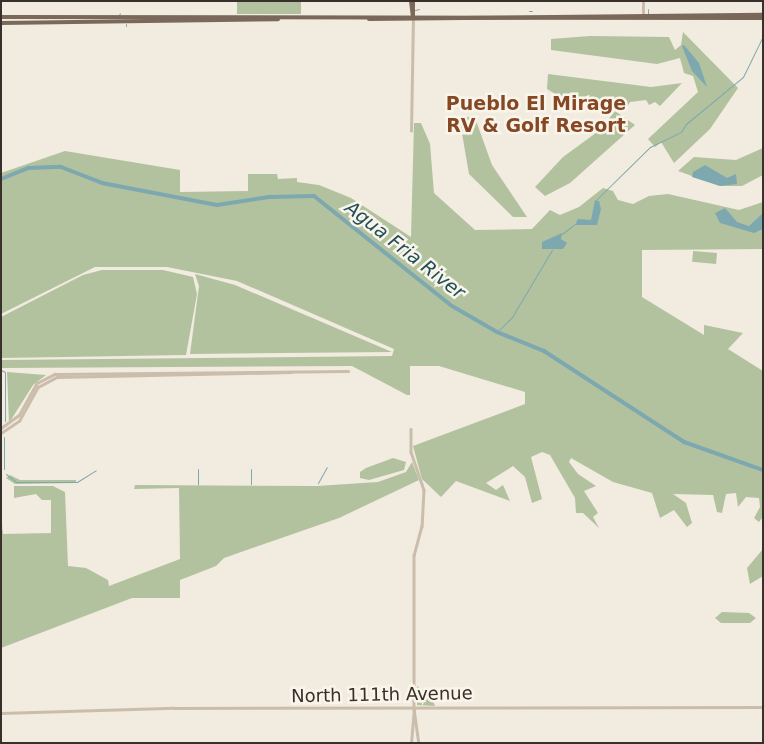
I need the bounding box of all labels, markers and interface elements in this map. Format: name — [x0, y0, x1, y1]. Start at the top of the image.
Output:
district label: Pueblo El Mirage RV & Golf Resort — [446, 93, 626, 137]
water label: Agua Fria River — [341, 196, 469, 304]
street label: North 111th Avenue — [291, 683, 473, 707]

